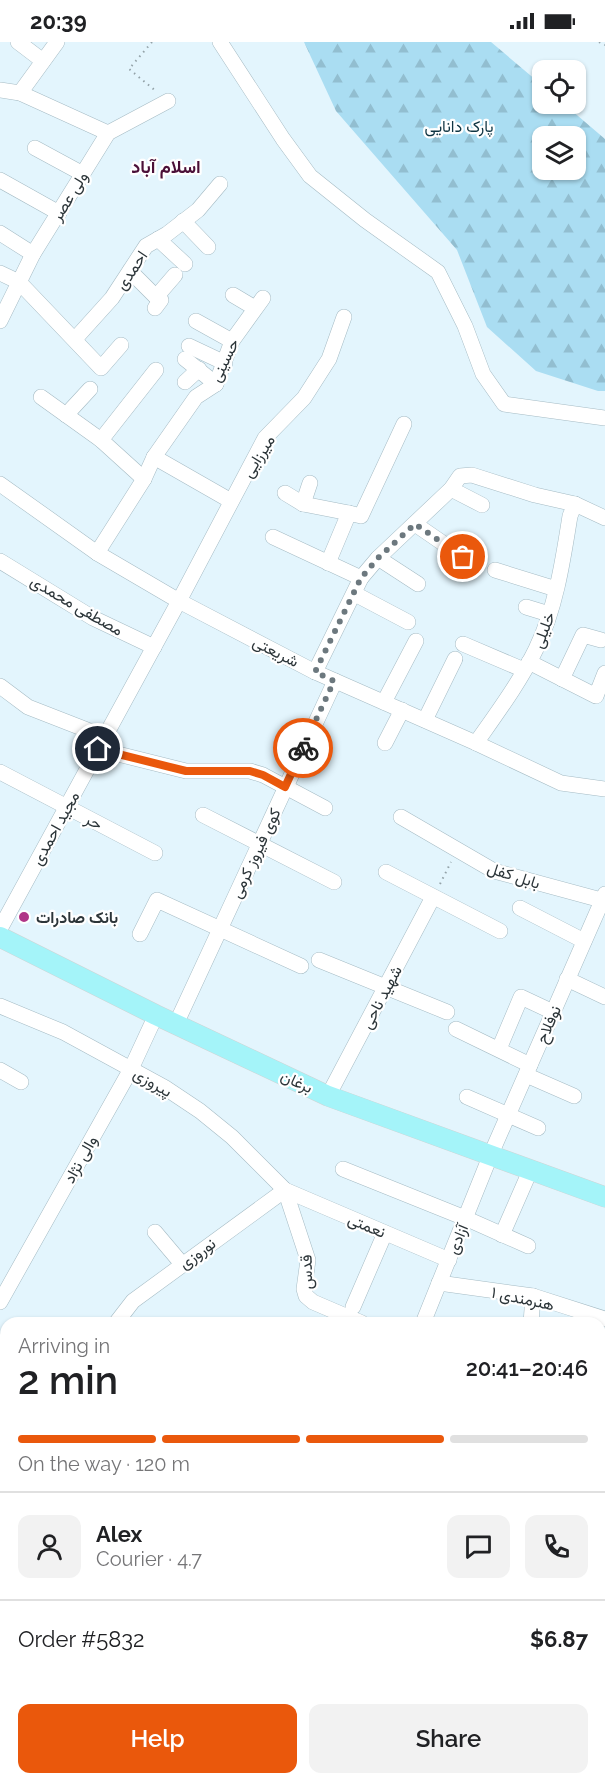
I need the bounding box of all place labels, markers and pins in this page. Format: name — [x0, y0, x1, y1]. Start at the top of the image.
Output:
pin — [437, 531, 488, 582]
pin — [72, 723, 123, 774]
place label: بانک صادرات — [36, 908, 118, 928]
marker: بانک صادرات — [17, 910, 31, 924]

